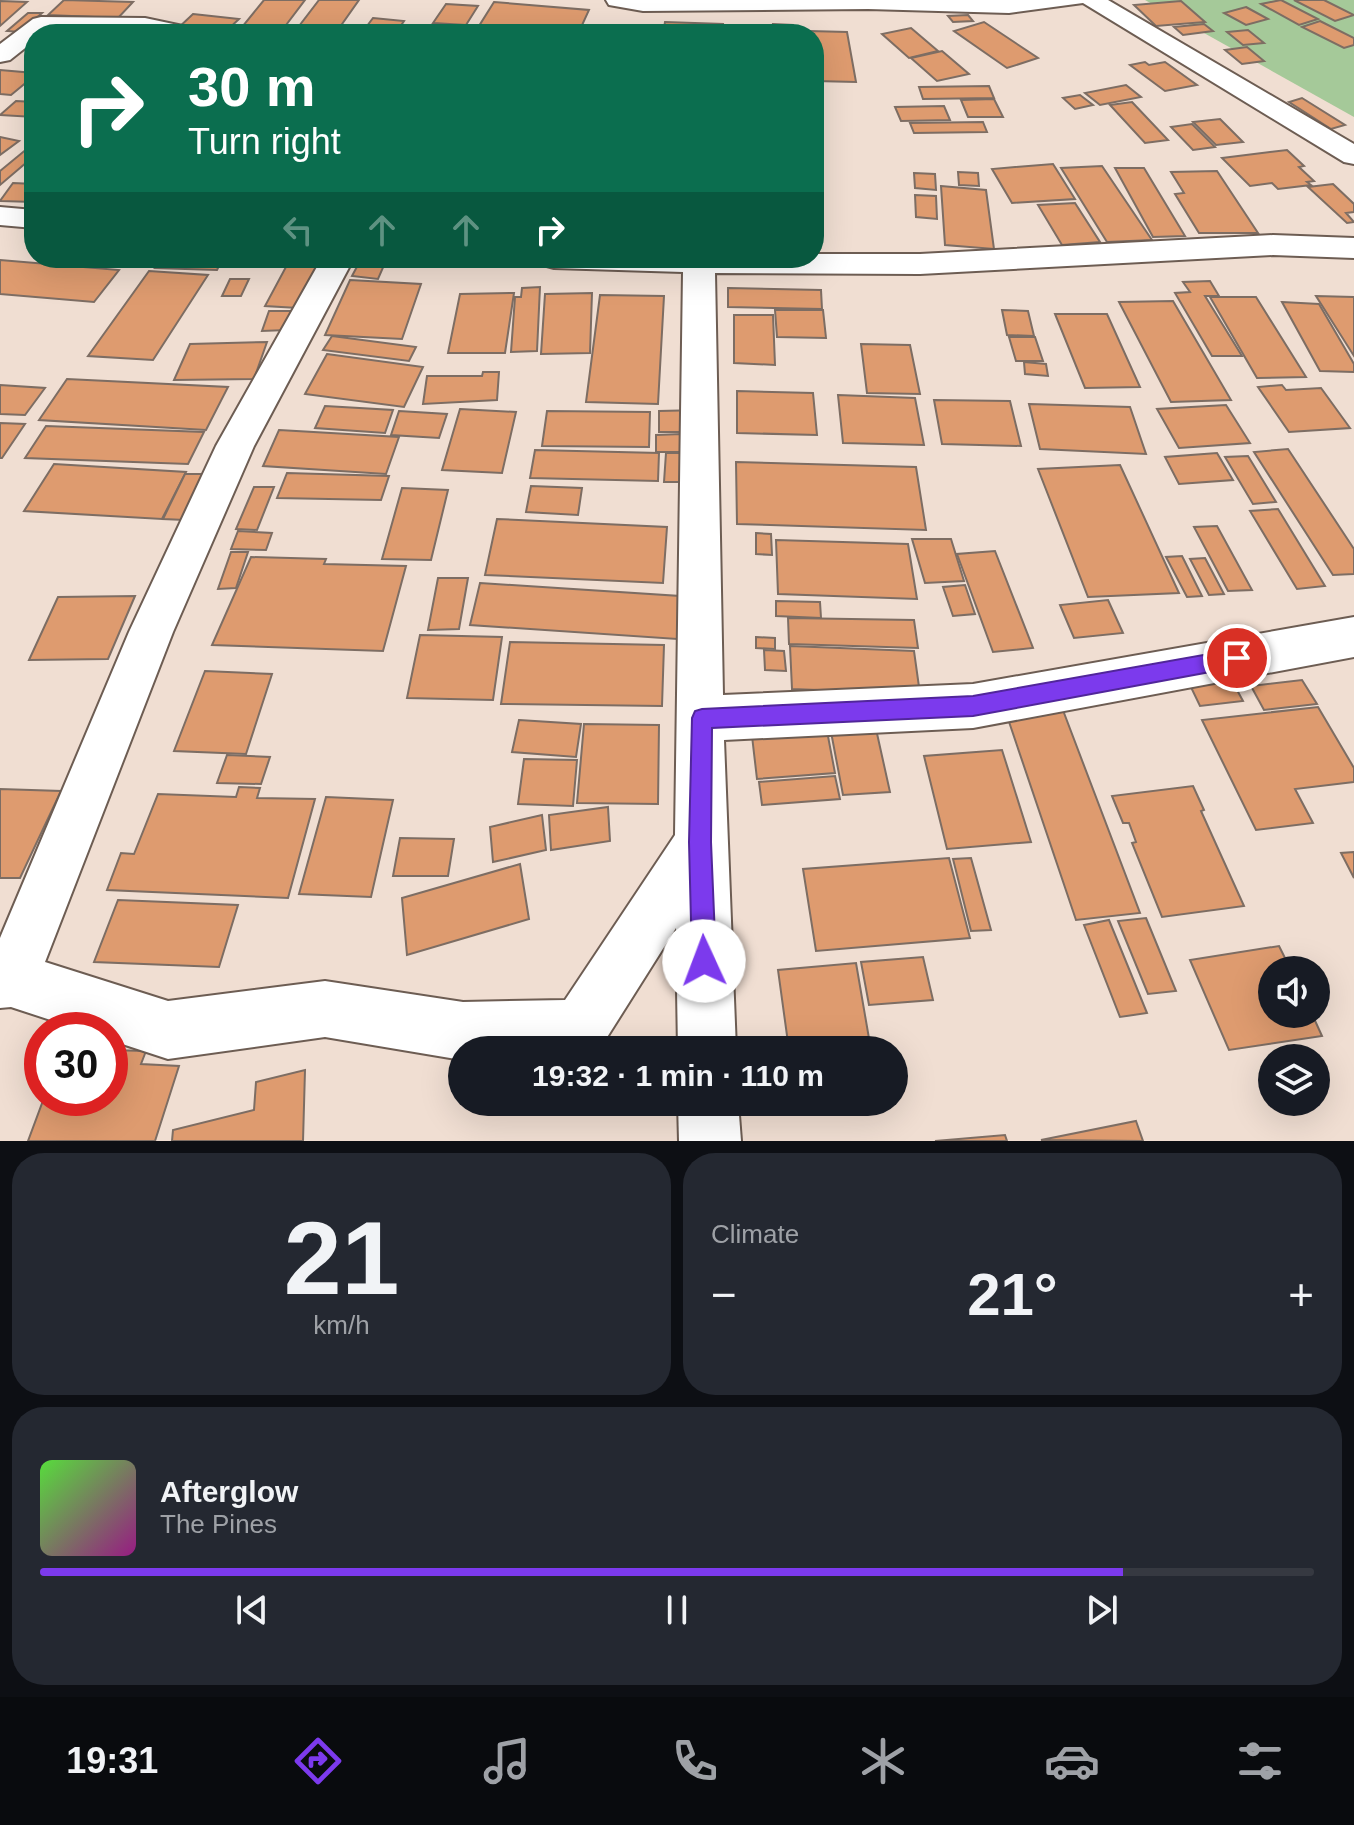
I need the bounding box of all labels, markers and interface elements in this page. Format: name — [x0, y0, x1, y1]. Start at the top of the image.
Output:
text: 30 m — [188, 55, 316, 118]
icon: right — [56, 56, 160, 160]
text: Turn right — [188, 121, 341, 162]
icon: left — [276, 208, 320, 252]
icon: ahead — [360, 208, 404, 252]
icon: ahead — [444, 208, 488, 252]
icon: right — [528, 208, 572, 252]
pin — [1203, 624, 1271, 692]
icon: arrive — [1215, 636, 1259, 680]
position arrow — [662, 919, 746, 1003]
map controls — [1258, 956, 1330, 1116]
button: sound — [1258, 956, 1330, 1028]
speed limit sign: 30 — [24, 1012, 128, 1116]
button: layers — [1258, 1044, 1330, 1116]
text: 19:32 · 1 min · 110 m — [532, 1059, 824, 1092]
text: 21 — [284, 1200, 399, 1316]
text: Climate — [711, 1219, 799, 1249]
text: 21° — [967, 1261, 1058, 1328]
text: − — [711, 1270, 737, 1319]
text: + — [1288, 1270, 1314, 1319]
text: km/h — [313, 1310, 370, 1340]
text: Afterglow — [160, 1475, 298, 1508]
text: The Pines — [160, 1509, 277, 1539]
icon: previous — [230, 1588, 274, 1632]
icon: pause — [655, 1588, 699, 1632]
icon: next — [1080, 1588, 1124, 1632]
icon: directions — [290, 1733, 346, 1789]
icon: music — [479, 1733, 535, 1789]
icon: phone — [667, 1733, 723, 1789]
icon: climate — [855, 1733, 911, 1789]
icon: car — [1044, 1733, 1100, 1789]
icon: filters — [1232, 1733, 1288, 1789]
text: 19:31 — [66, 1740, 158, 1781]

